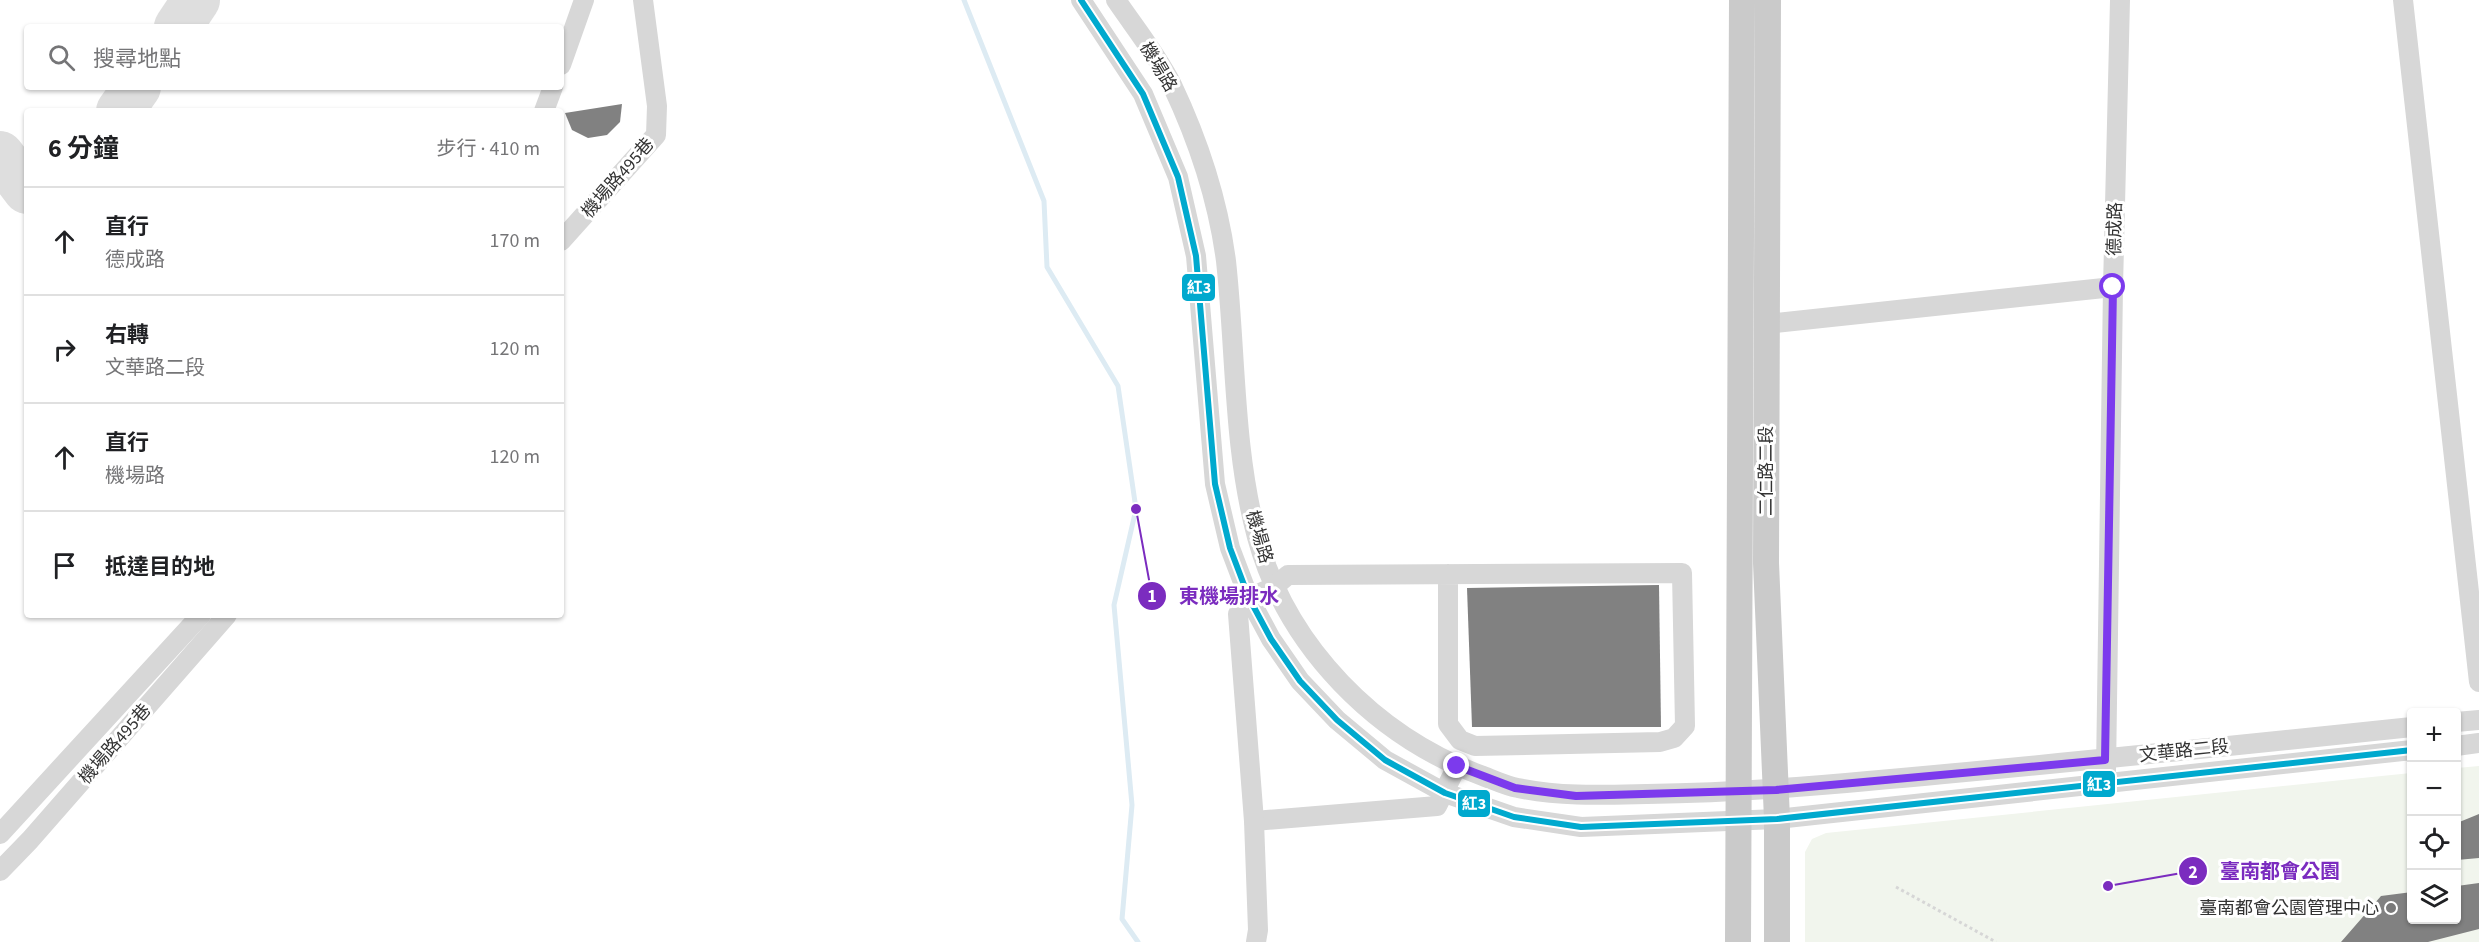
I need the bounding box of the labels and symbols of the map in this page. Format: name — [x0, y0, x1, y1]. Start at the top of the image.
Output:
street label: 機場路 — [1133, 37, 1183, 97]
street label: 機場路495巷 — [576, 133, 660, 223]
street label: 德成路 — [2102, 202, 2128, 256]
line badge: 紅3 — [1181, 273, 1216, 302]
route start — [2099, 273, 2125, 299]
text: 紅3 — [1187, 277, 1211, 299]
street label: 二仁路二段 — [1754, 426, 1779, 516]
street label: 機場路 — [1240, 508, 1278, 566]
callout: 東機場排水 — [1137, 577, 1291, 615]
text: 東機場排水 — [1179, 583, 1279, 611]
text: 1 — [1147, 584, 1157, 609]
street label: 機場路495巷 — [73, 699, 157, 789]
street label: 文華路二段 — [2138, 734, 2230, 768]
route end — [1443, 752, 1469, 778]
line badge: 紅3 — [2082, 770, 2116, 798]
text: 紅3 — [2087, 774, 2111, 796]
line badge: 紅3 — [1457, 789, 1491, 818]
text: 紅3 — [1462, 793, 1486, 815]
callout: 臺南都會公園 — [2178, 852, 2352, 890]
text: 臺南都會公園 — [2220, 858, 2340, 886]
text: 2 — [2188, 860, 2198, 885]
place label: 臺南都會公園管理中心 — [2199, 896, 2379, 921]
marker: 臺南都會公園管理中心 — [2384, 901, 2398, 915]

